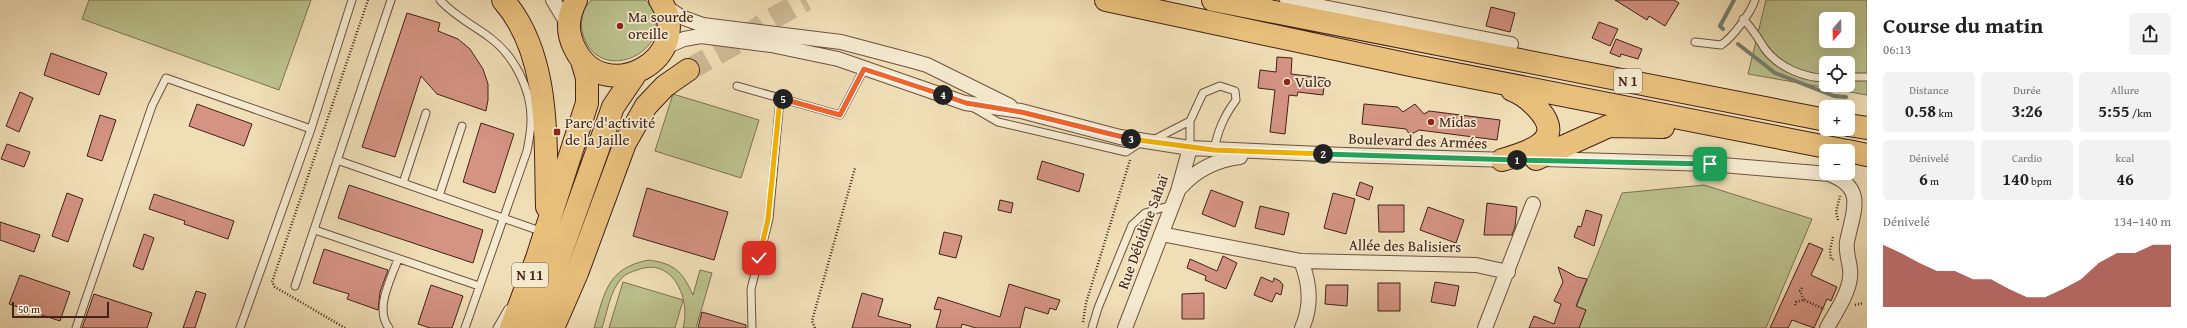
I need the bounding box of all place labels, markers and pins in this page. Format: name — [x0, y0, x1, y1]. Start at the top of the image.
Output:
place label: Ma sourde oreille — [628, 6, 694, 44]
marker: Ma sourde oreille — [615, 21, 625, 31]
place label: Vulco — [1295, 71, 1332, 92]
marker: Vulco — [1282, 77, 1292, 87]
pin: 4 — [933, 85, 953, 105]
pin: 5 — [773, 89, 793, 109]
place label: Midas — [1439, 111, 1477, 132]
place label: Parc d'activité de la Jaille — [565, 112, 655, 150]
marker: Midas — [1426, 117, 1436, 127]
marker: Parc d'activité de la Jaille — [552, 127, 562, 137]
pin: 3 — [1121, 129, 1141, 149]
pin: 2 — [1313, 144, 1333, 164]
pin — [1693, 147, 1727, 181]
pin: 1 — [1507, 150, 1527, 170]
pin — [742, 241, 776, 275]

